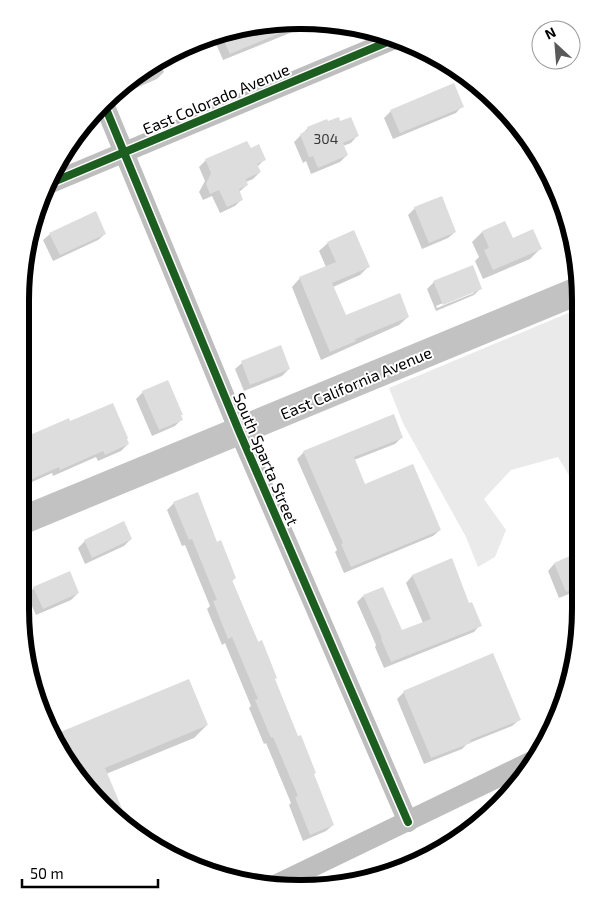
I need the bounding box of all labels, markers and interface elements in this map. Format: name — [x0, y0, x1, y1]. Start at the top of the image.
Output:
north arrow — [531, 20, 581, 70]
text: N — [542, 23, 558, 43]
street label: East Colorado Avenue — [139, 59, 292, 138]
house number: 304 — [314, 130, 338, 147]
street label: East California Avenue — [277, 342, 434, 423]
street label: South Sparta Street — [230, 389, 303, 528]
scale bar — [22, 856, 159, 888]
text: 50 m — [30, 864, 64, 882]

